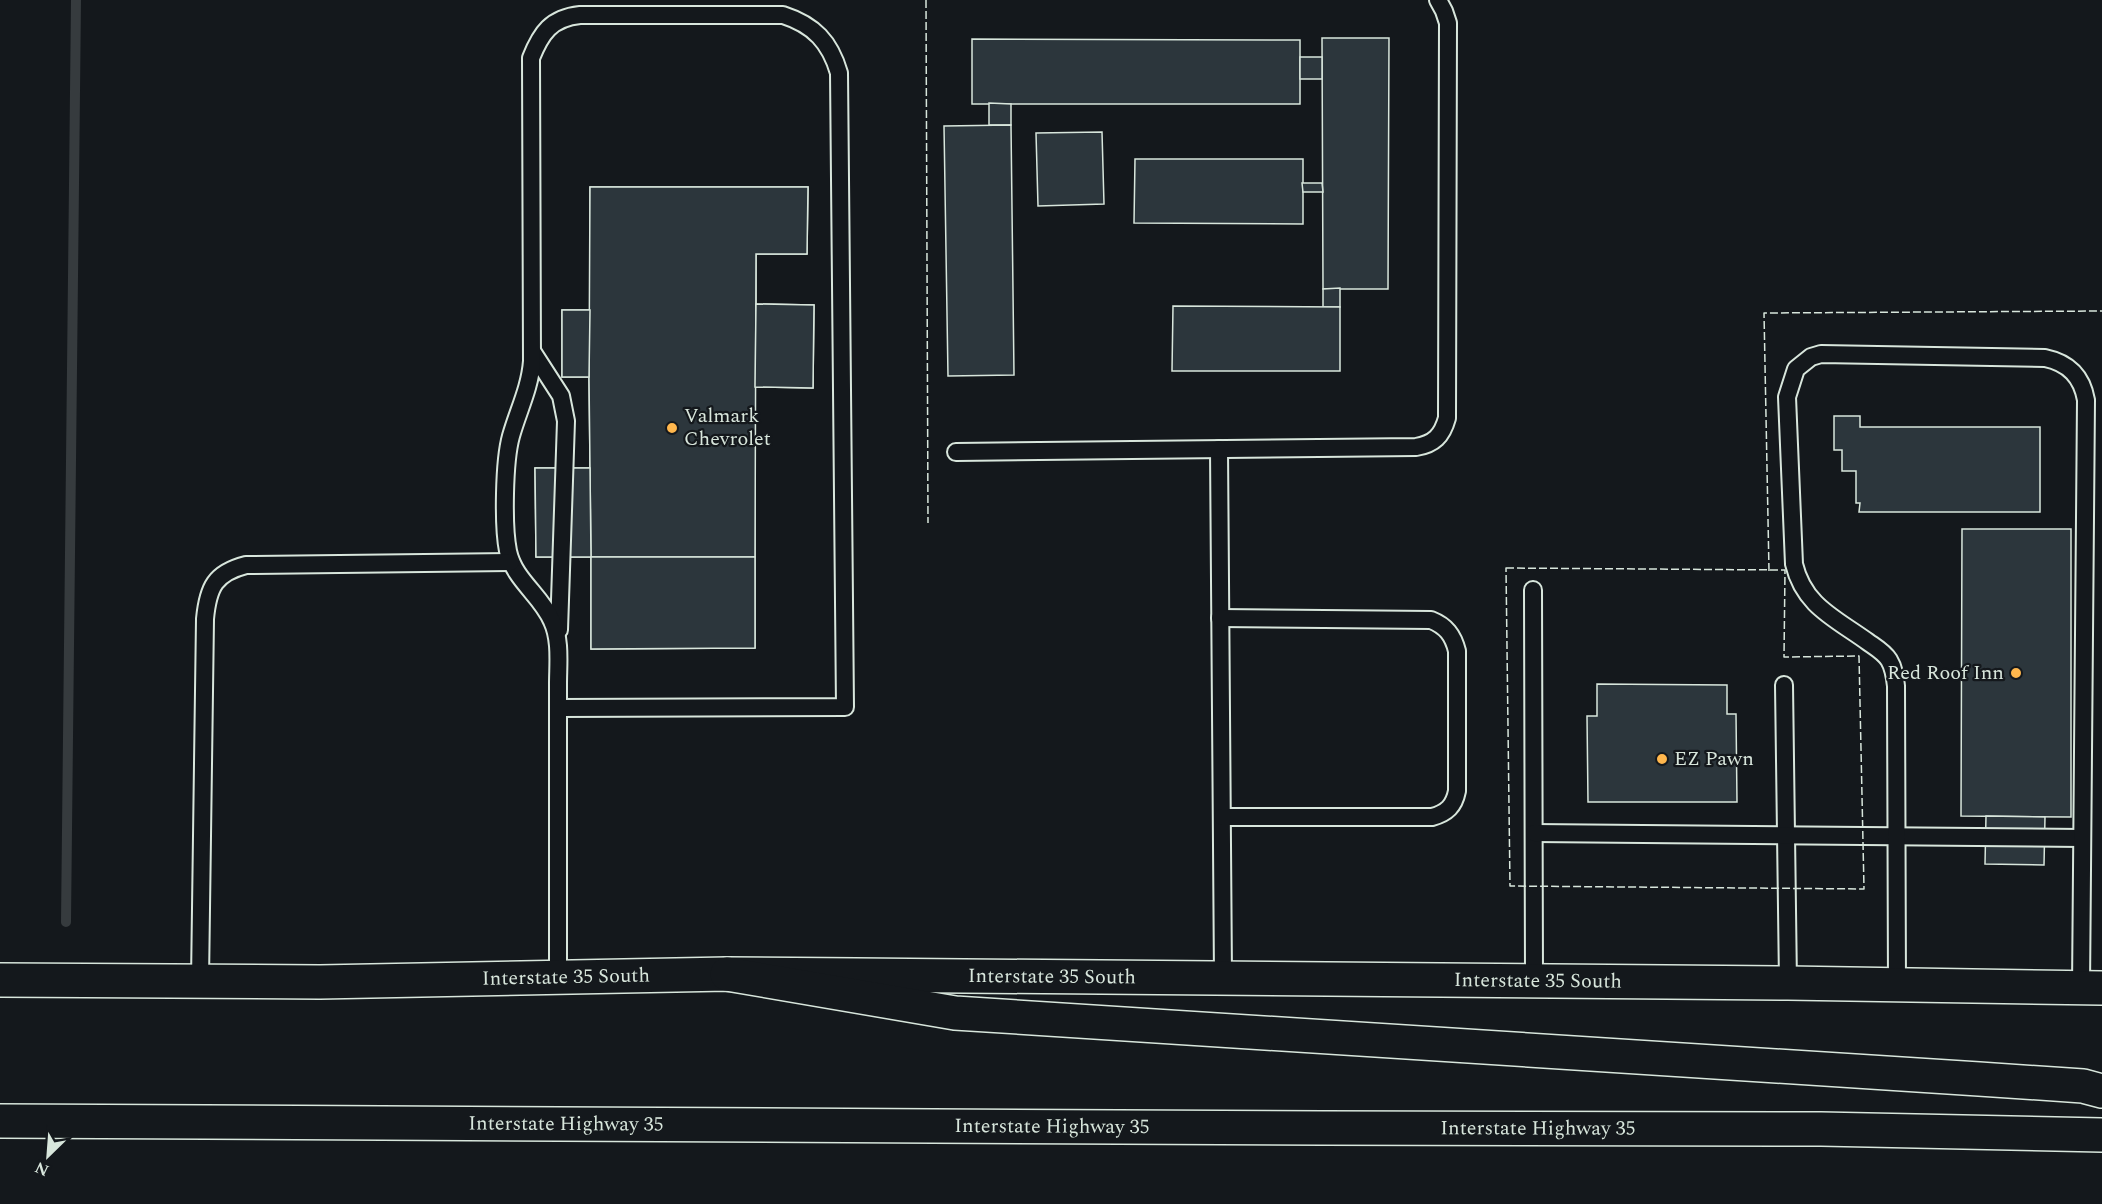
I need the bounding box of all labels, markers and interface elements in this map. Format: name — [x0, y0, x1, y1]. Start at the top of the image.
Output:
place label: Valmark Chevrolet — [684, 401, 771, 454]
marker: Valmark Chevrolet — [665, 421, 679, 435]
place label: Red Roof Inn — [1887, 658, 2004, 688]
marker: Red Roof Inn — [2009, 666, 2023, 680]
place label: EZ Pawn — [1674, 744, 1754, 774]
marker: EZ Pawn — [1655, 752, 1669, 766]
street label: Interstate 35 South — [482, 961, 650, 994]
street label: Interstate 35 South — [968, 961, 1136, 992]
street label: Interstate 35 South — [1454, 965, 1622, 997]
street label: Interstate Highway 35 — [468, 1108, 664, 1140]
street label: Interstate Highway 35 — [954, 1111, 1150, 1142]
street label: Interstate Highway 35 — [1440, 1113, 1636, 1144]
north arrow — [18, 1126, 78, 1186]
text: N — [31, 1155, 53, 1182]

